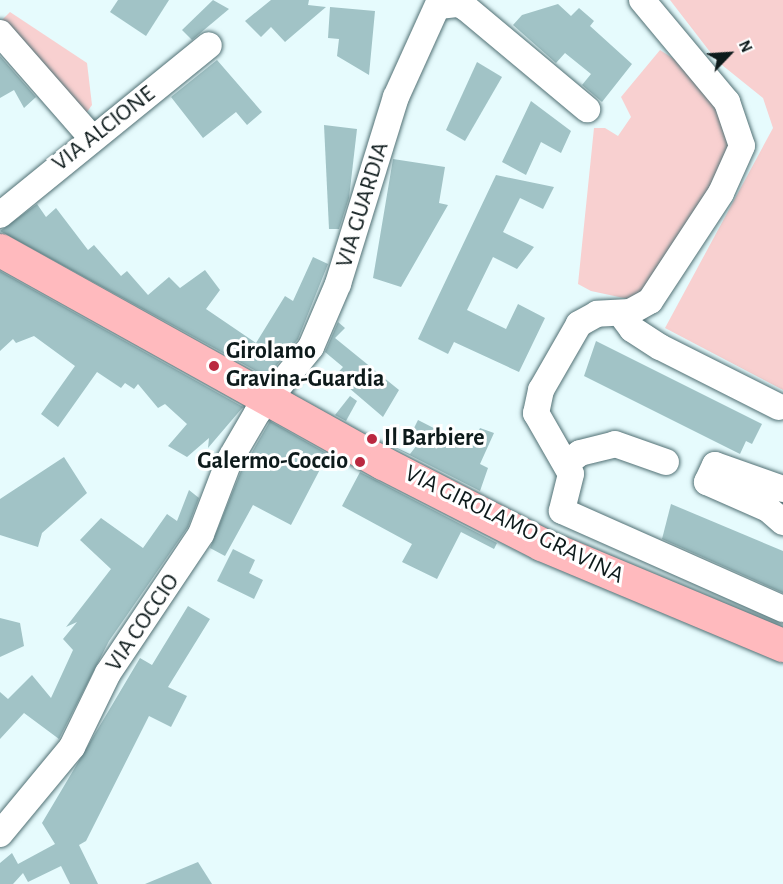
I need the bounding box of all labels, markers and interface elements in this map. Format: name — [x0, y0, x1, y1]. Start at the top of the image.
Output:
north arrow — [699, 24, 759, 84]
text: N — [736, 38, 755, 55]
street label: VIA ALCIONE — [47, 80, 161, 178]
street label: VIA GUARDIA — [330, 139, 396, 271]
place label: Girolamo Gravina-Guardia — [226, 338, 385, 394]
marker: Girolamo Gravina-Guardia — [207, 359, 221, 373]
place label: Il Barbiere — [384, 425, 485, 453]
marker: Il Barbiere — [365, 432, 379, 446]
place label: Galermo-Coccio — [197, 448, 348, 476]
marker: Galermo-Coccio — [353, 455, 367, 469]
street label: VIA GIROLAMO GRAVINA — [400, 459, 628, 591]
street label: VIA COCCIO — [100, 569, 186, 677]

